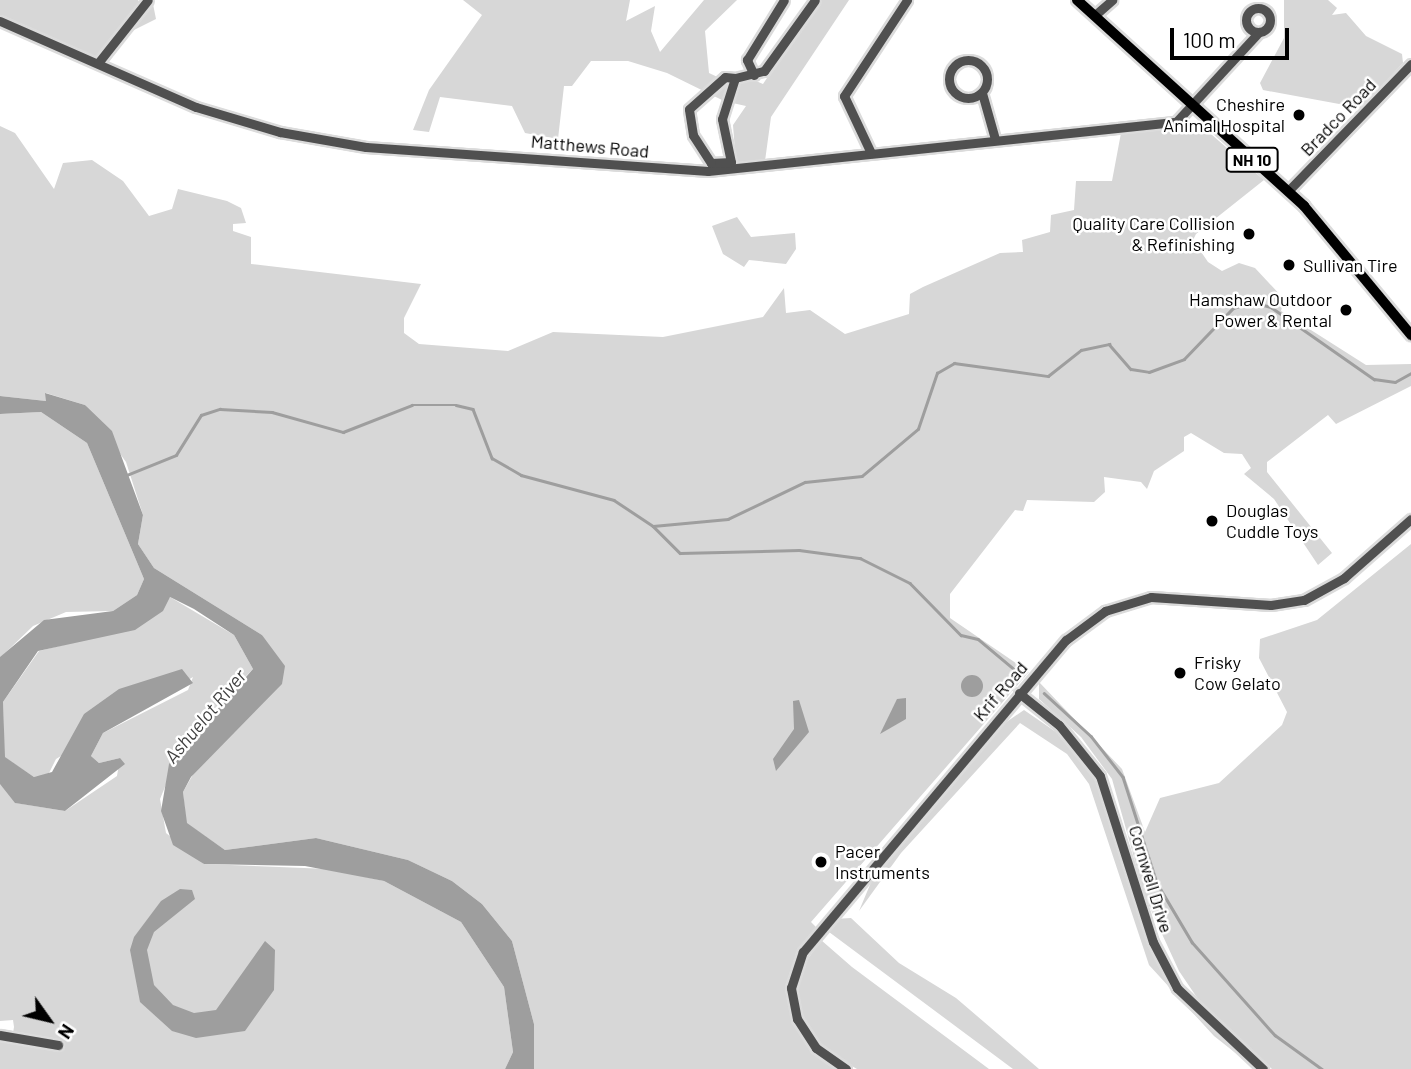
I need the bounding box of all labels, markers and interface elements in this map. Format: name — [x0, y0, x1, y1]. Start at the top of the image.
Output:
scale bar — [1173, 14, 1292, 58]
text: 100 m — [1183, 27, 1236, 52]
street label: Bradco Road — [1296, 74, 1380, 160]
place label: Cheshire Animal Hospital — [1163, 94, 1285, 136]
marker: Cheshire Animal Hospital — [1291, 107, 1307, 123]
street label: Matthews Road — [530, 130, 650, 162]
road number: NH 10 — [1224, 148, 1280, 172]
place label: Quality Care Collision & Refinishing — [1073, 213, 1235, 256]
marker: Quality Care Collision & Refinishing — [1241, 226, 1257, 242]
place label: Sullivan Tire — [1303, 254, 1398, 276]
marker: Sullivan Tire — [1281, 257, 1297, 273]
place label: Hamshaw Outdoor Power & Rental — [1189, 289, 1332, 332]
marker: Hamshaw Outdoor Power & Rental — [1338, 302, 1354, 318]
place label: Douglas Cuddle Toys — [1226, 500, 1318, 542]
marker: Douglas Cuddle Toys — [1204, 513, 1220, 529]
place label: Frisky Cow Gelato — [1194, 652, 1281, 694]
street label: Krif Road — [968, 657, 1032, 725]
water label: Ashuelot River — [159, 665, 251, 767]
marker: Frisky Cow Gelato — [1172, 665, 1188, 681]
street label: Cornwell Drive — [1124, 823, 1178, 935]
place label: Pacer Instruments — [835, 841, 930, 884]
marker: Pacer Instruments — [813, 854, 829, 870]
north arrow — [14, 985, 84, 1055]
text: N — [54, 1020, 80, 1044]

